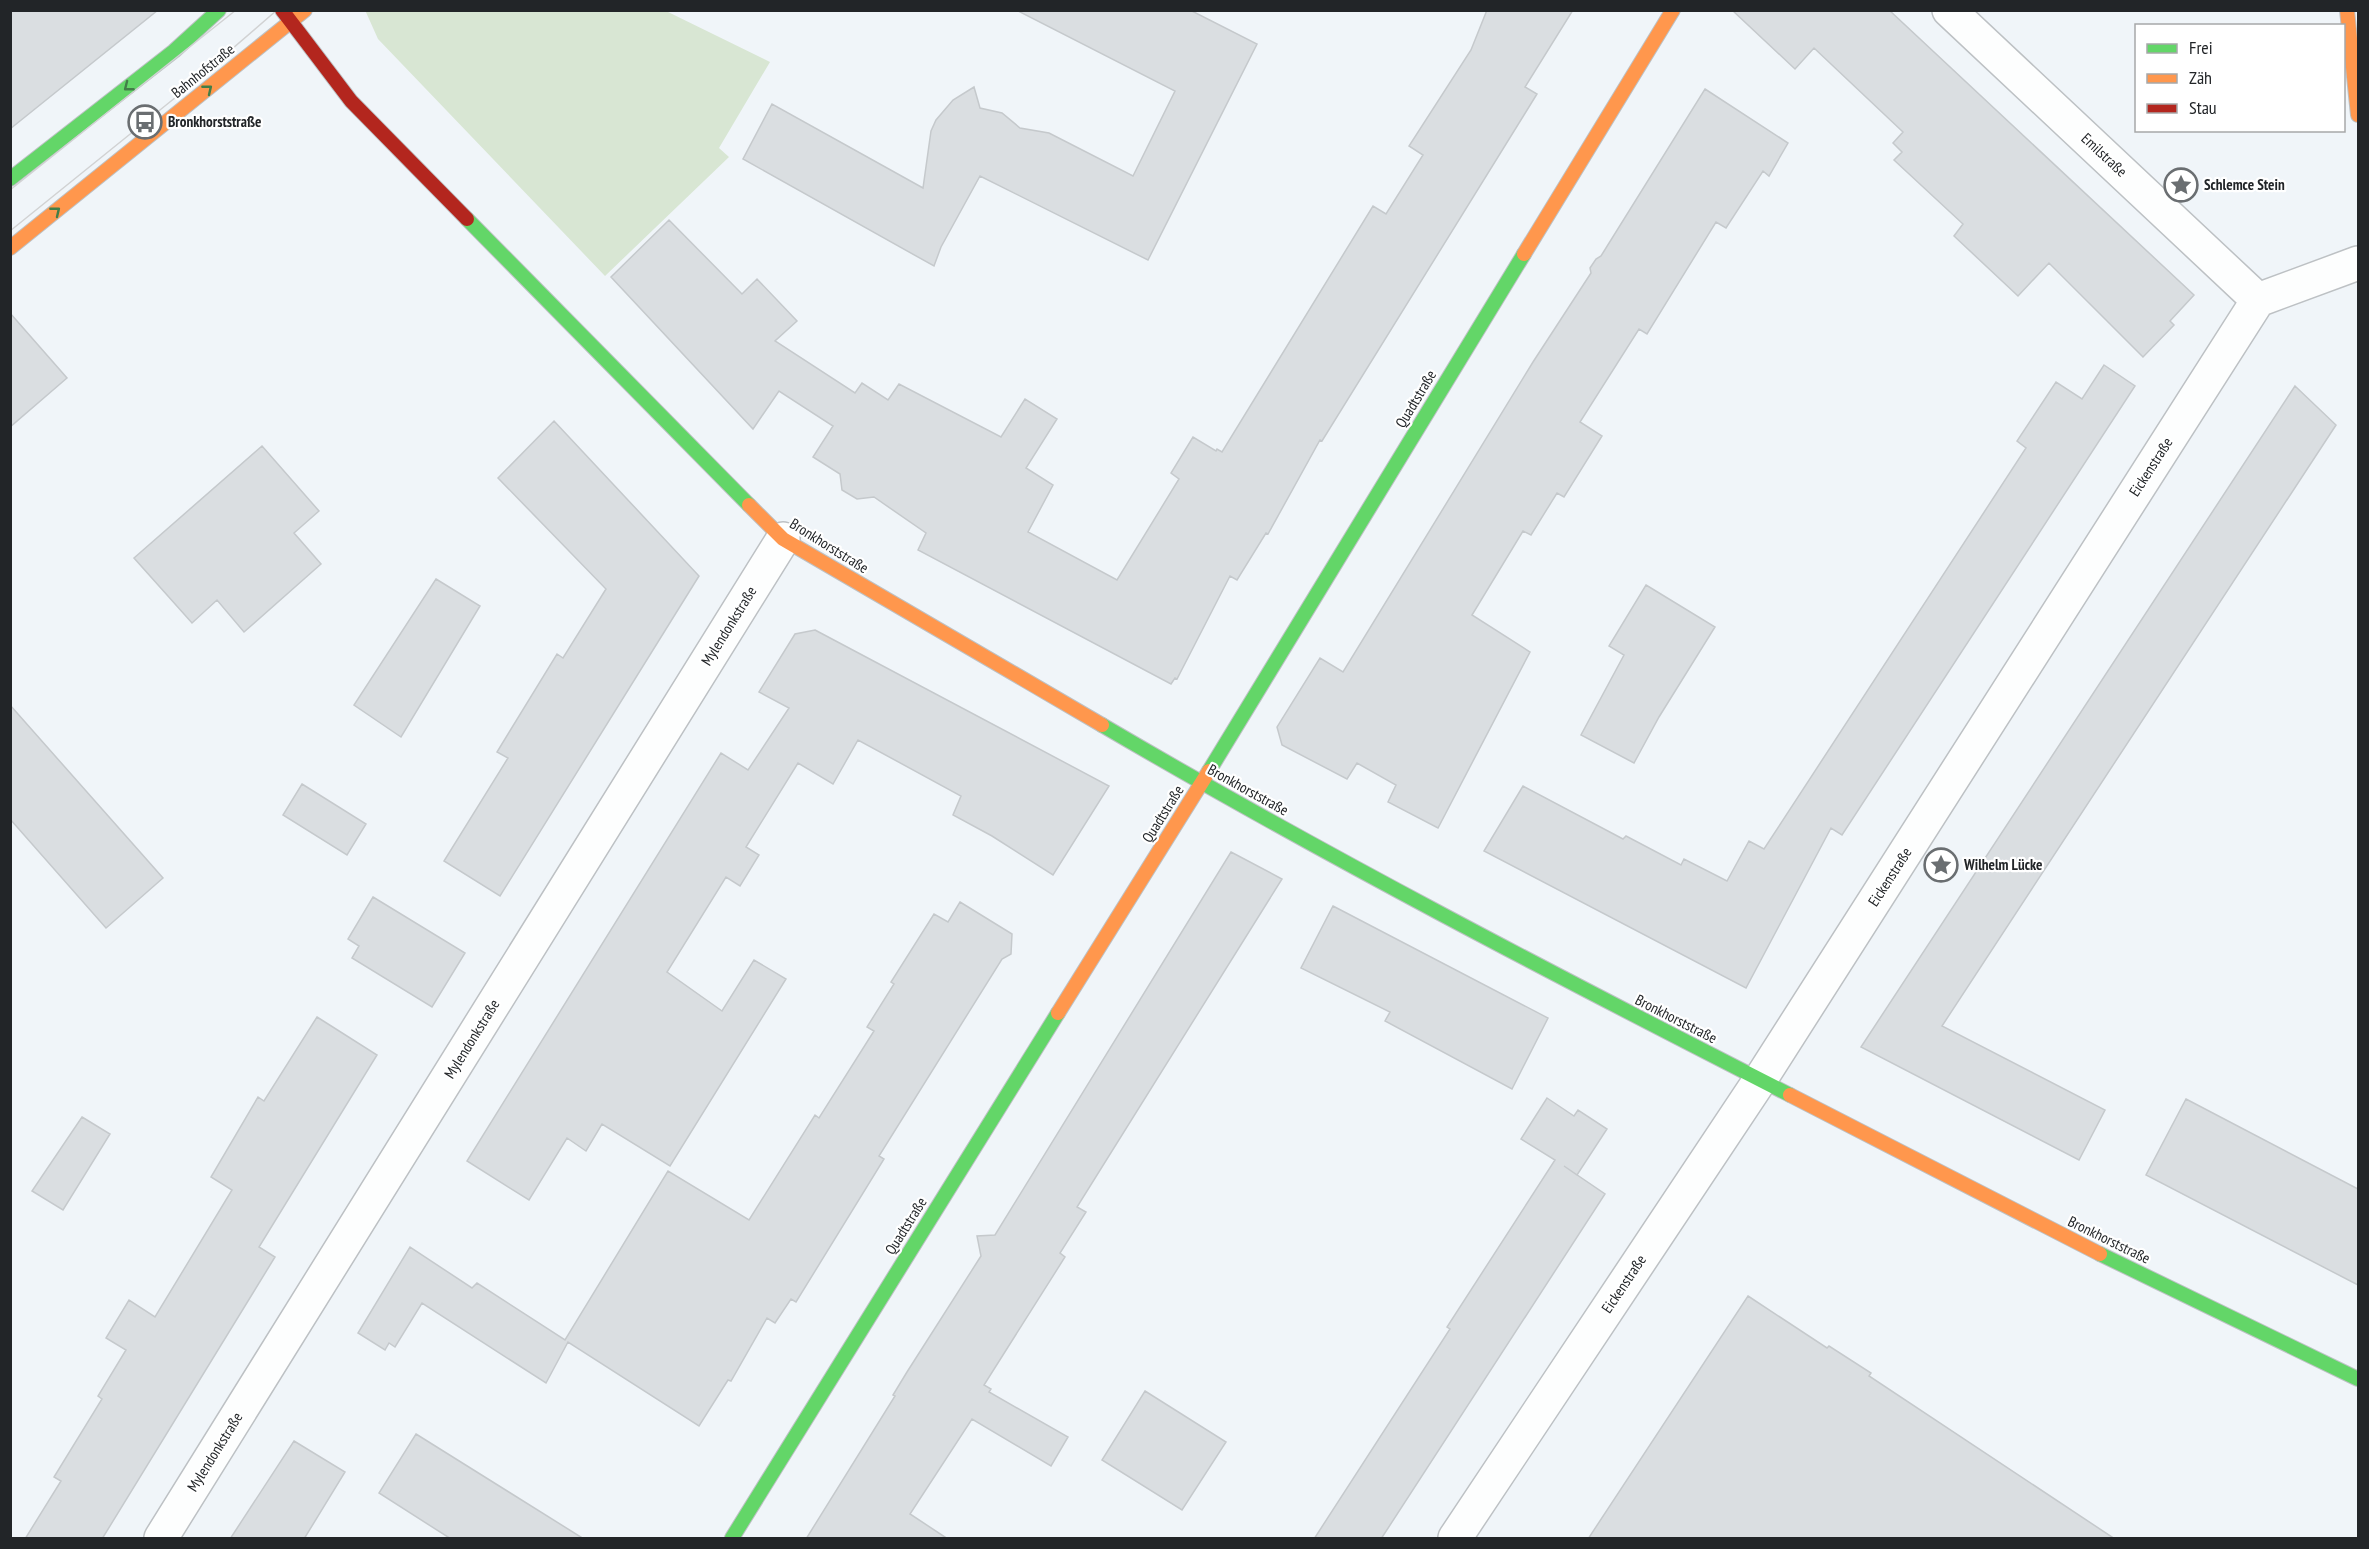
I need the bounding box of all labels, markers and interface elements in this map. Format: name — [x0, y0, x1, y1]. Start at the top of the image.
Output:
legend — [2135, 24, 2345, 132]
text: Frei — [2189, 36, 2213, 59]
street label: Bahnhofstraße — [167, 39, 238, 102]
text: Zäh — [2189, 66, 2212, 89]
one-way arrow — [124, 80, 135, 91]
one-way arrow — [201, 85, 212, 96]
text: Stau — [2189, 96, 2217, 119]
bus stop icon: Bronkhorststraße — [127, 104, 163, 140]
place label: Bronkhorststraße — [168, 112, 261, 131]
street label: Emilstraße — [2077, 129, 2131, 181]
place icon: Schlemce Stein — [2163, 167, 2199, 203]
place label: Schlemce Stein — [2204, 175, 2285, 194]
one-way arrow — [49, 208, 60, 219]
street label: Quadtstraße — [1391, 366, 1440, 431]
street label: Eickenstraße — [2125, 434, 2177, 500]
street label: Bronkhorststraße — [786, 514, 872, 577]
street label: Mylendonkstraße — [697, 583, 760, 669]
street label: Bronkhorststraße — [1205, 760, 1292, 820]
street label: Quadtstraße — [1138, 781, 1188, 846]
street label: Eickenstraße — [1864, 844, 1916, 910]
place icon: Wilhelm Lücke — [1923, 847, 1959, 883]
place label: Wilhelm Lücke — [1963, 855, 2042, 874]
street label: Bronkhorststraße — [1632, 990, 1720, 1047]
street label: Mylendonkstraße — [440, 996, 503, 1082]
street label: Quadtstraße — [881, 1193, 931, 1258]
street label: Bronkhorststraße — [2065, 1211, 2154, 1268]
street label: Eickenstraße — [1597, 1251, 1650, 1317]
street label: Mylendonkstraße — [183, 1409, 246, 1495]

